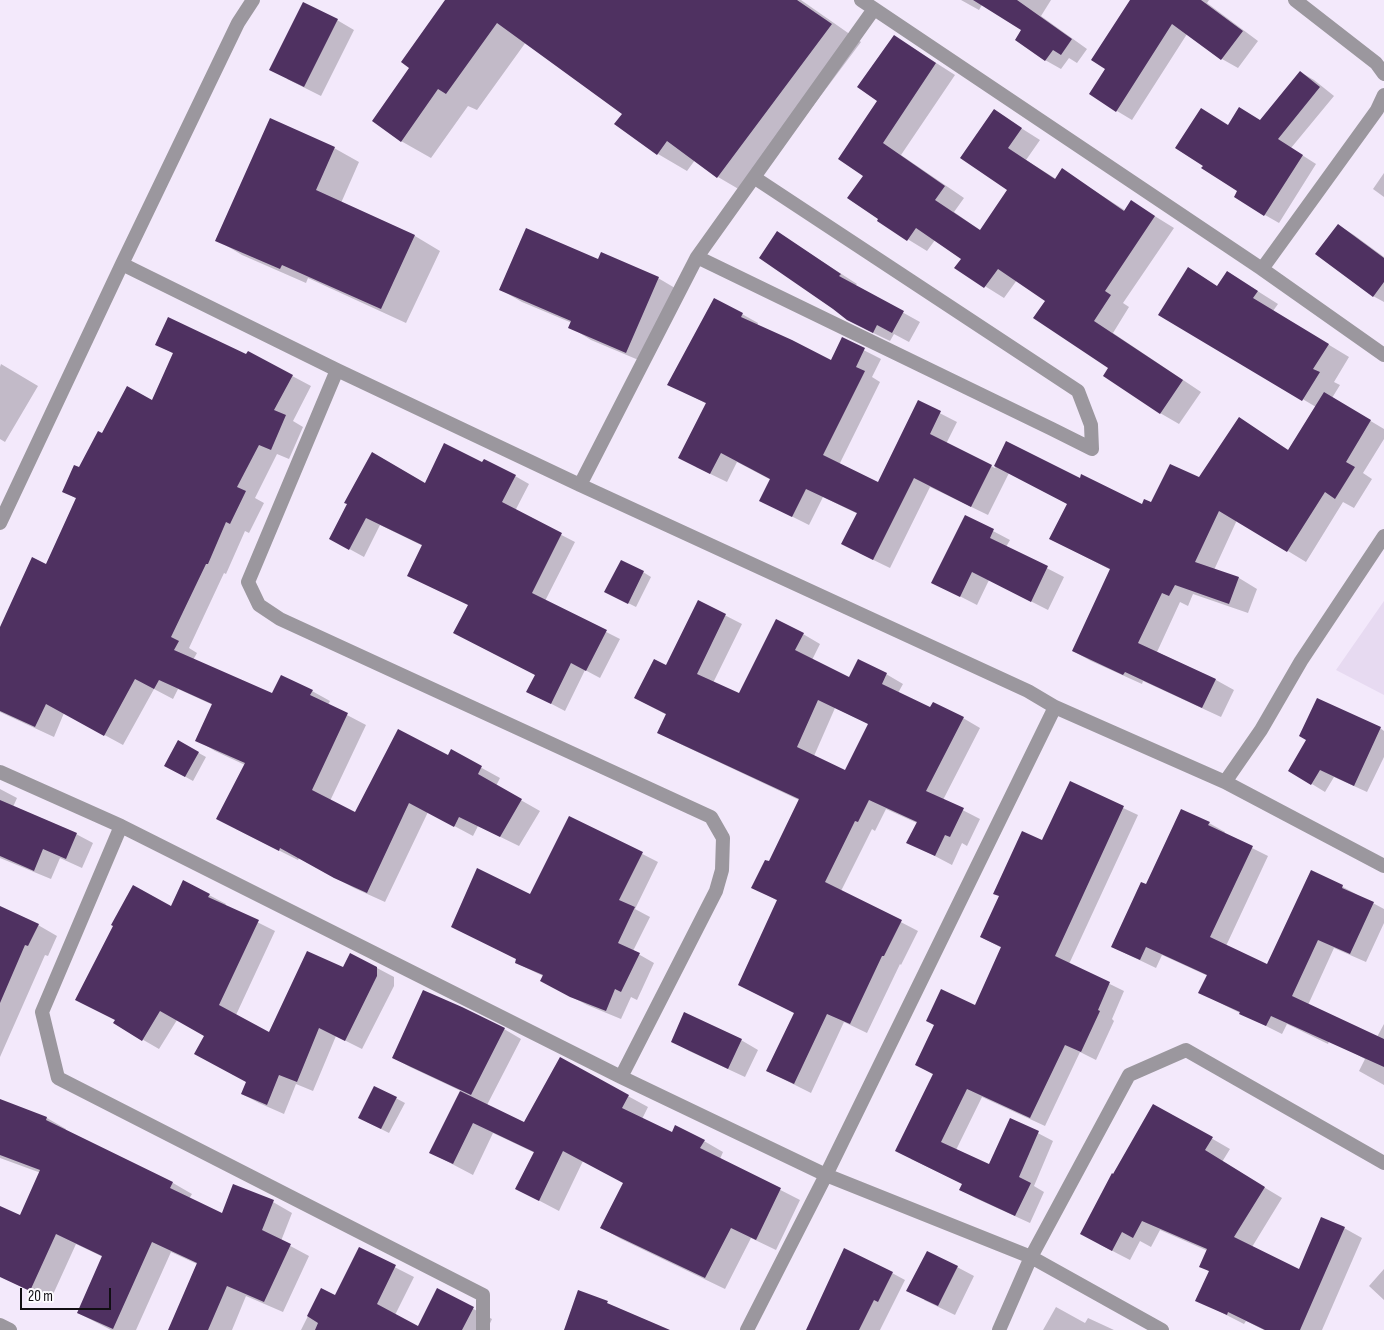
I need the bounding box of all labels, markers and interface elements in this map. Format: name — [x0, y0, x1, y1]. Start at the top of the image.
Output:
scale bar — [22, 1278, 114, 1310]
text: 20 m — [28, 1287, 53, 1306]

